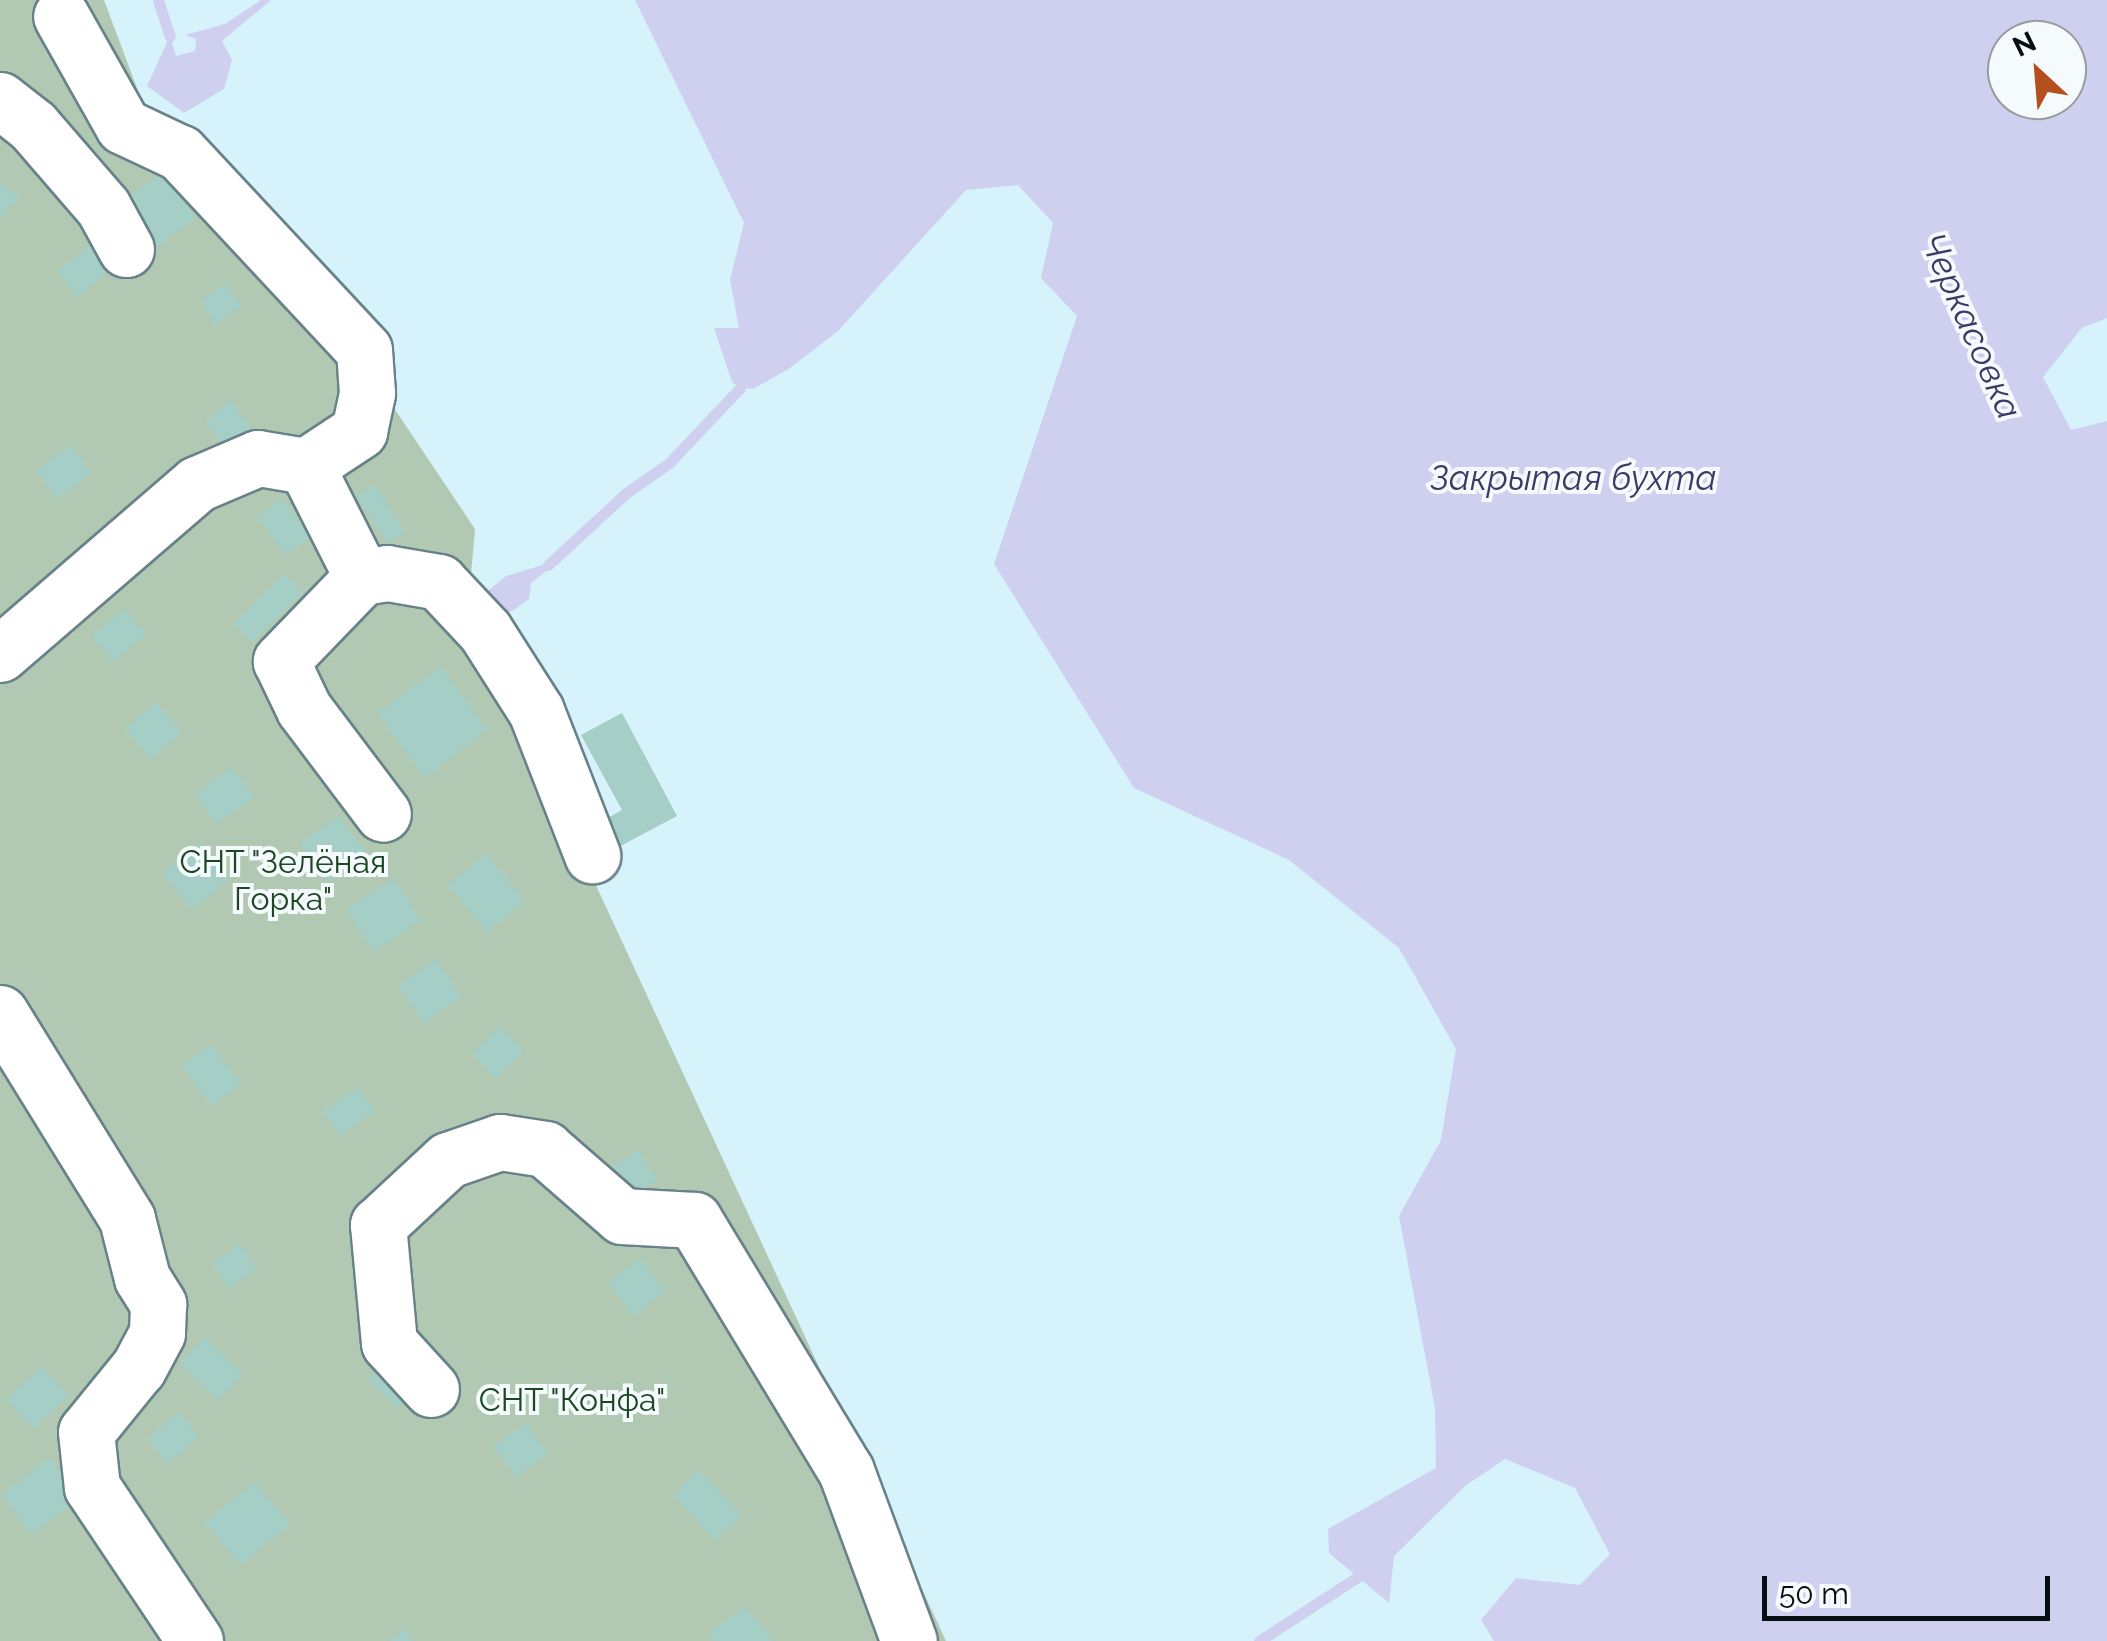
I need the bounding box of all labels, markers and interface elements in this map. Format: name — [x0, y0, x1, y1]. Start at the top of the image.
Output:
north arrow — [1987, 20, 2087, 120]
text: N — [2008, 25, 2041, 64]
water label: Черкасовка — [1911, 227, 2031, 425]
water label: Закрытая бухта — [1430, 457, 1716, 499]
park label: СНТ "Зелёная Горка" — [179, 844, 387, 919]
park label: СНТ "Конфа" — [478, 1381, 666, 1419]
scale bar — [1767, 1556, 2054, 1618]
text: 50 m — [1779, 1576, 1849, 1611]

